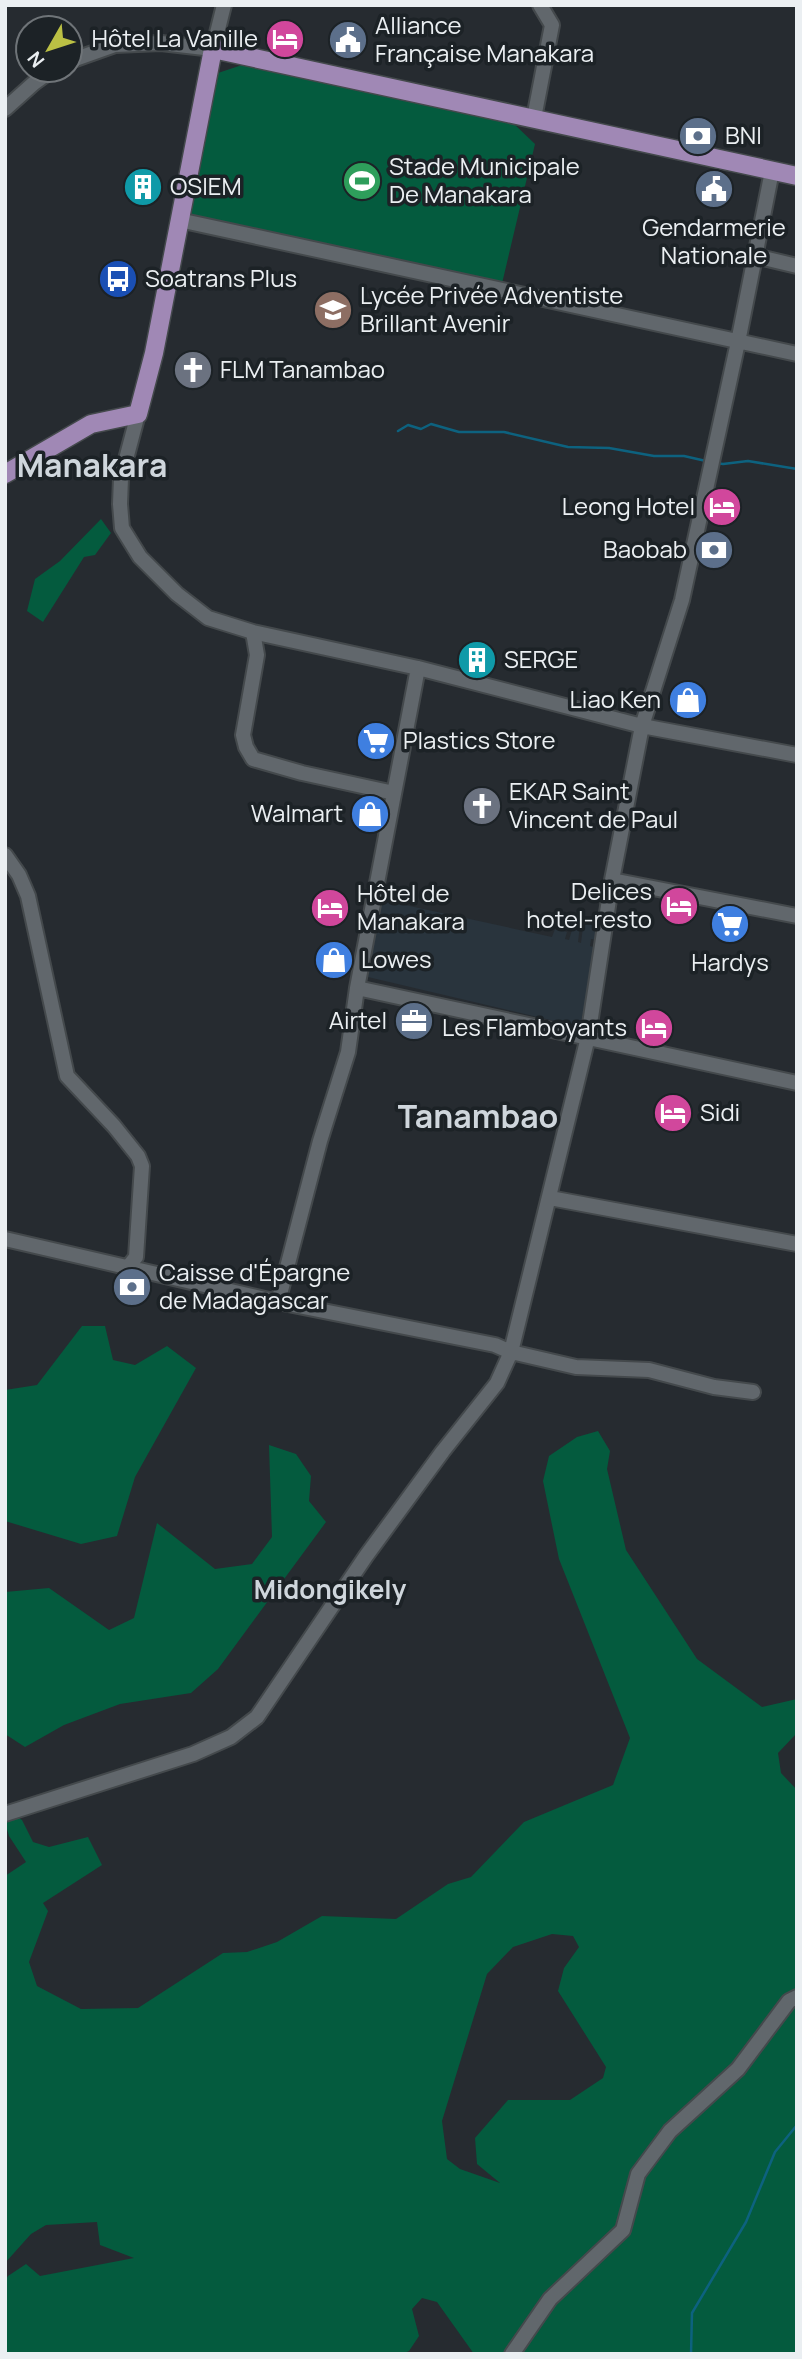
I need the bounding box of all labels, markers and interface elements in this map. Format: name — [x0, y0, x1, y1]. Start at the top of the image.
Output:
place label: Alliance Française Manakara — [375, 8, 594, 69]
north arrow — [14, 14, 84, 84]
hotel icon: Hôtel La Vanille — [264, 18, 306, 60]
public building icon: Alliance Française Manakara — [327, 19, 369, 61]
place label: Hôtel La Vanille — [92, 21, 258, 54]
text: N — [21, 46, 50, 73]
bank icon: BNI — [677, 115, 719, 157]
place label: BNI — [725, 118, 762, 151]
place label: Stade Municipale De Manakara — [389, 149, 580, 210]
sports icon: Stade Municipale De Manakara — [341, 160, 383, 202]
building icon: OSIEM — [122, 166, 164, 208]
public building icon: Gendarmerie Nationale — [693, 168, 735, 210]
place label: OSIEM — [170, 169, 242, 202]
place label: Gendarmerie Nationale — [642, 210, 786, 271]
bus stop icon: Soatrans Plus — [97, 258, 139, 300]
place label: Soatrans Plus — [145, 261, 297, 294]
place label: Lycée Privée Adventiste Brillant Avenir — [360, 278, 623, 339]
school or university icon: Lycée Privée Adventiste Brillant Avenir — [312, 289, 354, 331]
church icon: FLM Tanambao — [172, 349, 214, 391]
place label: FLM Tanambao — [220, 352, 385, 385]
district label: Manakara — [17, 443, 167, 487]
hotel icon: Leong Hotel — [701, 486, 743, 528]
place label: Leong Hotel — [562, 489, 695, 522]
bank icon: Baobab — [693, 529, 735, 571]
place label: Baobab — [603, 532, 687, 565]
building icon: SERGE — [456, 639, 498, 681]
place label: SERGE — [504, 642, 578, 675]
shop icon: Liao Ken — [667, 679, 709, 721]
place label: Liao Ken — [570, 682, 661, 715]
supermarket icon: Plastics Store — [355, 720, 397, 762]
place label: Plastics Store — [403, 723, 556, 756]
place label: EKAR Saint Vincent de Paul — [509, 774, 678, 835]
church icon: EKAR Saint Vincent de Paul — [461, 785, 503, 827]
shop icon: Walmart — [349, 793, 391, 835]
place label: Walmart — [251, 796, 343, 829]
place label: Delices hotel-resto — [526, 874, 652, 935]
place label: Hôtel de Manakara — [357, 876, 465, 937]
hotel icon: Delices hotel-resto — [658, 885, 700, 927]
hotel icon: Hôtel de Manakara — [309, 887, 351, 929]
supermarket icon: Hardys — [709, 903, 751, 945]
shop icon: Lowes — [313, 939, 355, 981]
place label: Lowes — [361, 942, 432, 975]
place label: Hardys — [691, 945, 769, 978]
office icon: Airtel — [393, 1000, 435, 1042]
place label: Airtel — [329, 1003, 387, 1036]
hotel icon: Les Flamboyants — [633, 1007, 675, 1049]
place label: Les Flamboyants — [442, 1010, 627, 1043]
hotel icon: Sidi — [652, 1092, 694, 1134]
district label: Tanambao — [398, 1094, 558, 1138]
place label: Sidi — [700, 1095, 740, 1128]
place label: Caisse d'Épargne de Madagascar — [159, 1255, 350, 1316]
bank icon: Caisse d'Épargne de Madagascar — [111, 1266, 153, 1308]
district label: Midongikely — [254, 1571, 407, 1607]

